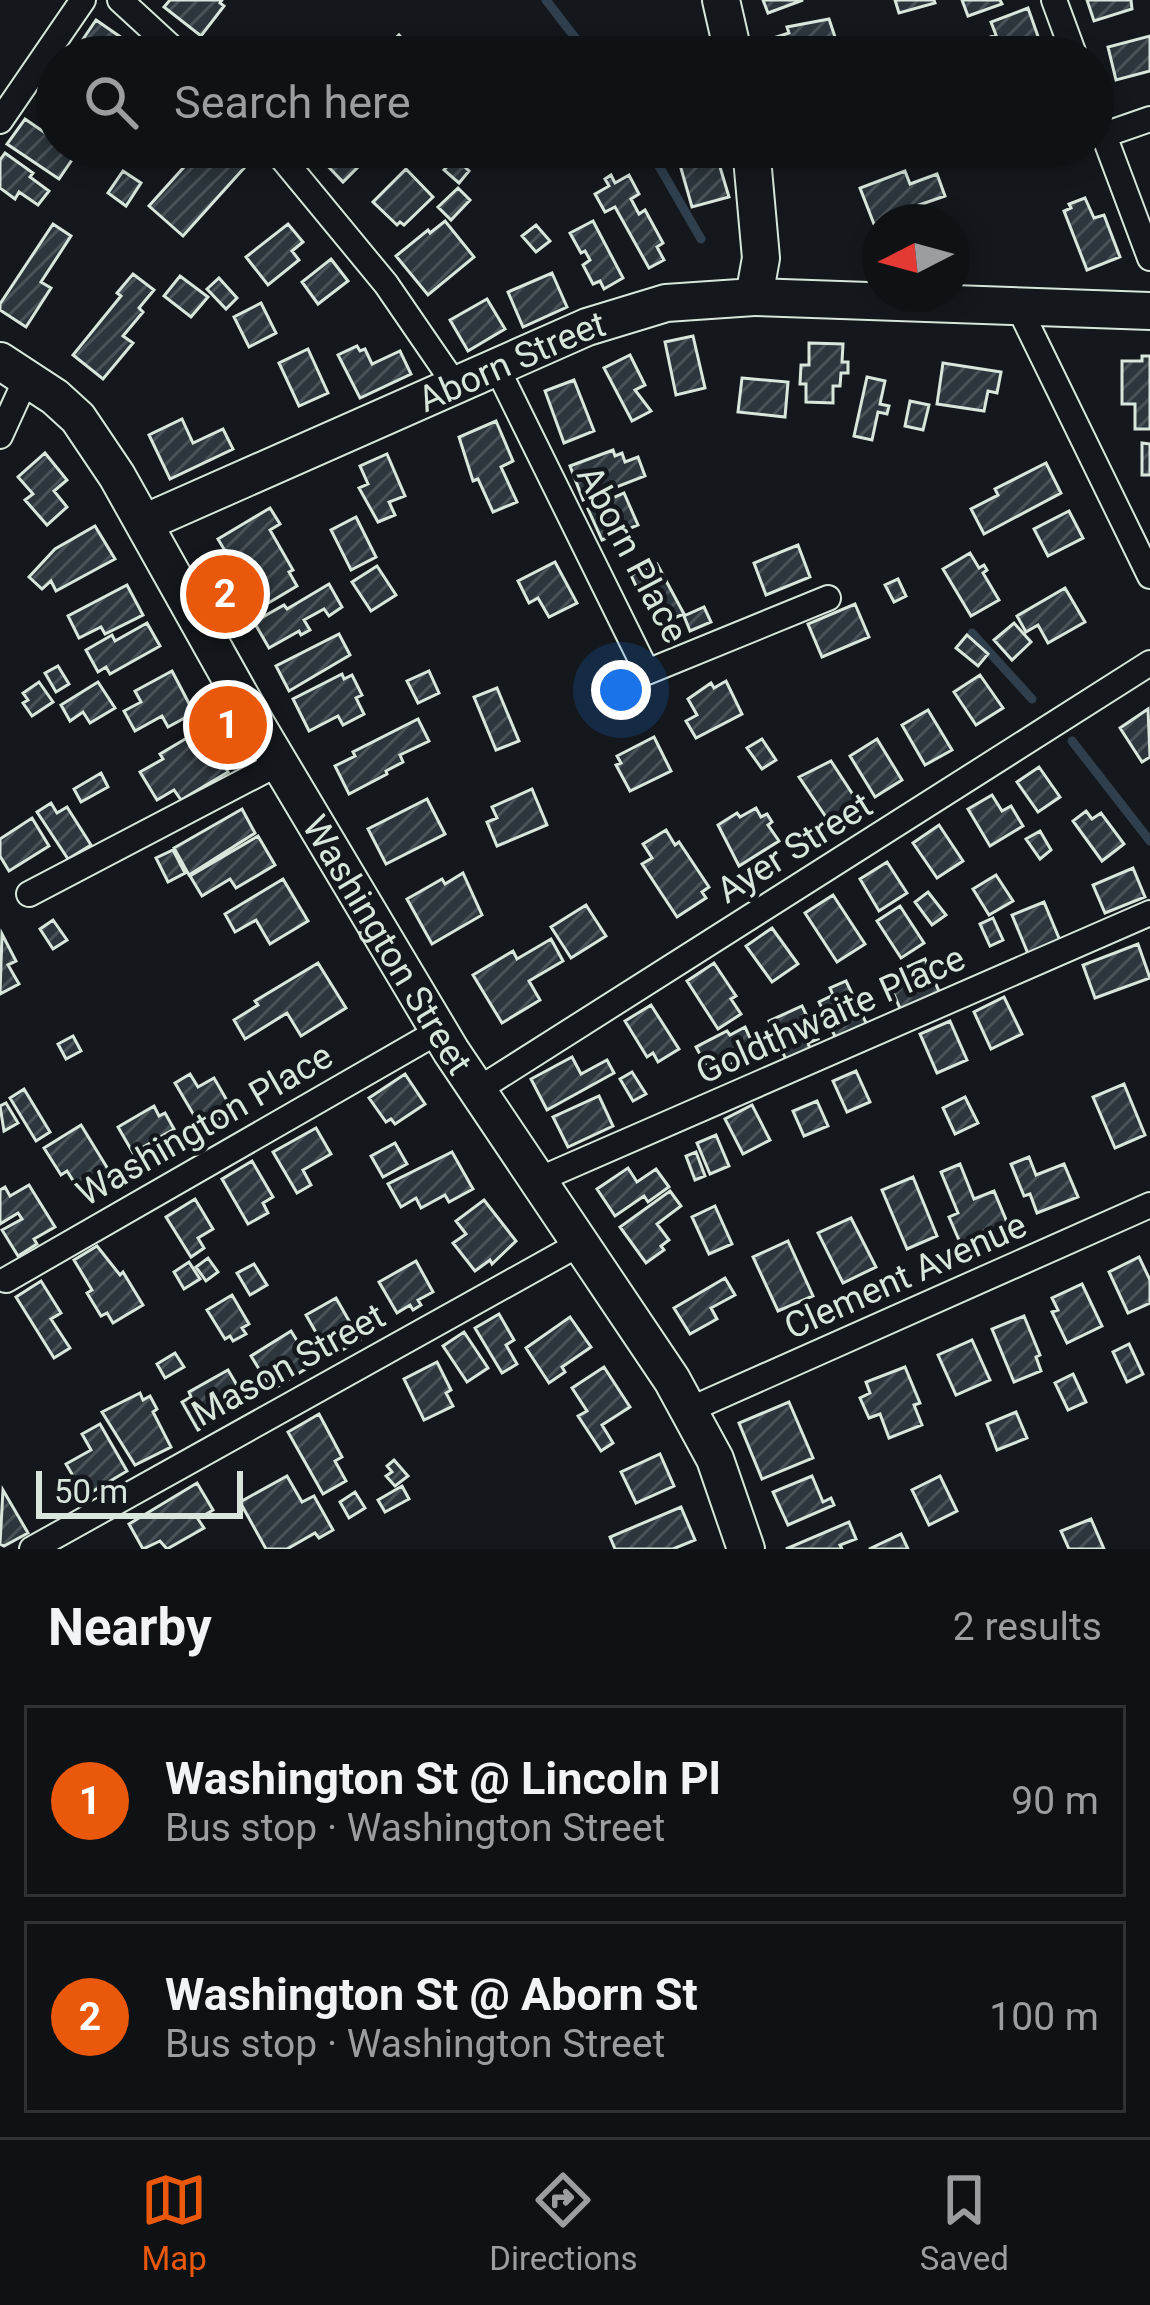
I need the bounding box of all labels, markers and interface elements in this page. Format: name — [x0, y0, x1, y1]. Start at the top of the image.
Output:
search box — [36, 36, 1114, 168]
icon: search — [78, 69, 144, 135]
text: Search here — [174, 76, 411, 129]
north arrow — [862, 204, 970, 312]
street label: Aborn Street — [412, 303, 610, 421]
street label: Aborn Place — [568, 459, 696, 650]
pin: 2 — [186, 549, 264, 639]
your location — [591, 660, 651, 720]
pin: 1 — [189, 680, 267, 770]
street label: Ayer Street — [709, 784, 880, 912]
street label: Washington Street — [293, 808, 481, 1083]
street label: Goldthwaite Place — [689, 937, 971, 1093]
street label: Washington Place — [69, 1035, 340, 1215]
street label: Clement Avenue — [778, 1204, 1033, 1348]
street label: Mason Street — [185, 1295, 392, 1435]
scale bar — [36, 1465, 243, 1518]
text: 50 m — [54, 1472, 128, 1511]
text: Nearby — [48, 1598, 212, 1657]
text: 2 results — [953, 1604, 1102, 1650]
text: Washington St @ Lincoln Pl — [165, 1752, 721, 1805]
text: 1 — [79, 1778, 101, 1824]
text: 90 m — [1011, 1778, 1099, 1824]
text: Bus stop · Washington Street — [165, 1805, 665, 1851]
text: Washington St @ Aborn St — [165, 1968, 698, 2021]
text: 2 — [79, 1994, 101, 2040]
text: 100 m — [989, 1994, 1099, 2040]
text: Bus stop · Washington Street — [165, 2021, 665, 2067]
tab: Map — [141, 2167, 207, 2278]
tab: Directions — [489, 2167, 638, 2278]
tab: Saved — [920, 2167, 1009, 2278]

